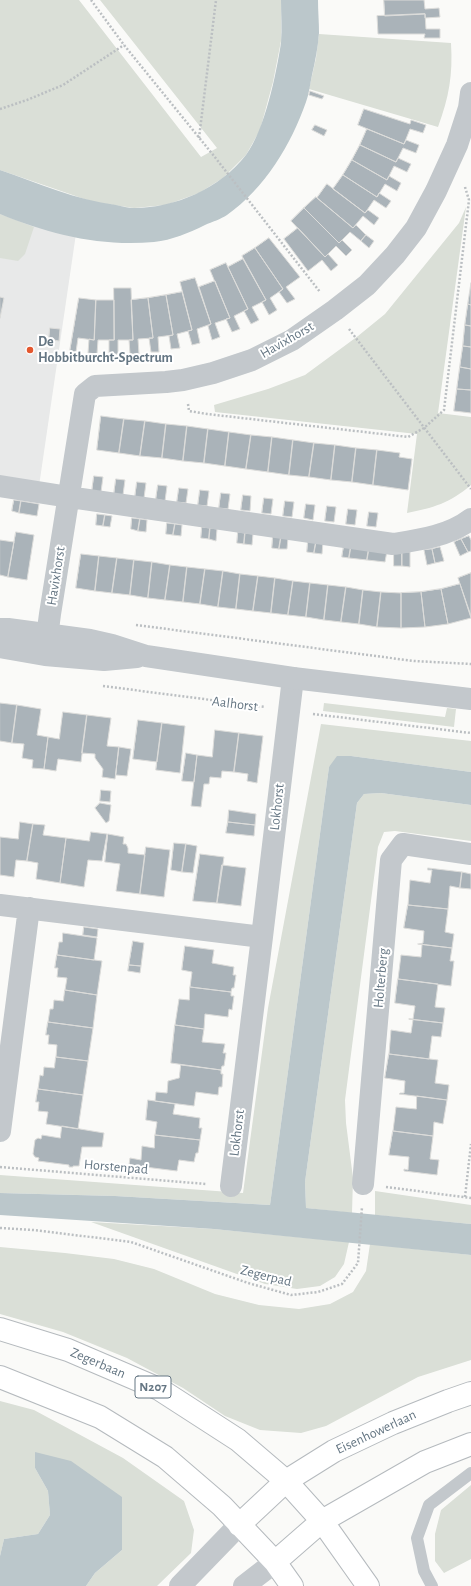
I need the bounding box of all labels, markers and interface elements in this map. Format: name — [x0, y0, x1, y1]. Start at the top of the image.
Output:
street label: Havixhorst — [257, 318, 317, 362]
place label: De Hobbitburcht-Spectrum — [38, 334, 173, 366]
marker: De Hobbitburcht-Spectrum — [25, 345, 35, 355]
street label: Havixhorst — [43, 545, 69, 607]
street label: Aalhorst — [211, 693, 259, 715]
street label: Lokhorst — [266, 783, 288, 831]
street label: Holterberg — [370, 947, 392, 1009]
street label: Lokhorst — [226, 1109, 248, 1157]
street label: Horstenpad — [83, 1156, 149, 1178]
street label: Zegerpad — [239, 1262, 293, 1290]
street label: Zegerbaan — [68, 1344, 128, 1382]
road number: N207 — [135, 1376, 171, 1398]
street label: Eisenhowerlaan — [333, 1406, 419, 1458]

